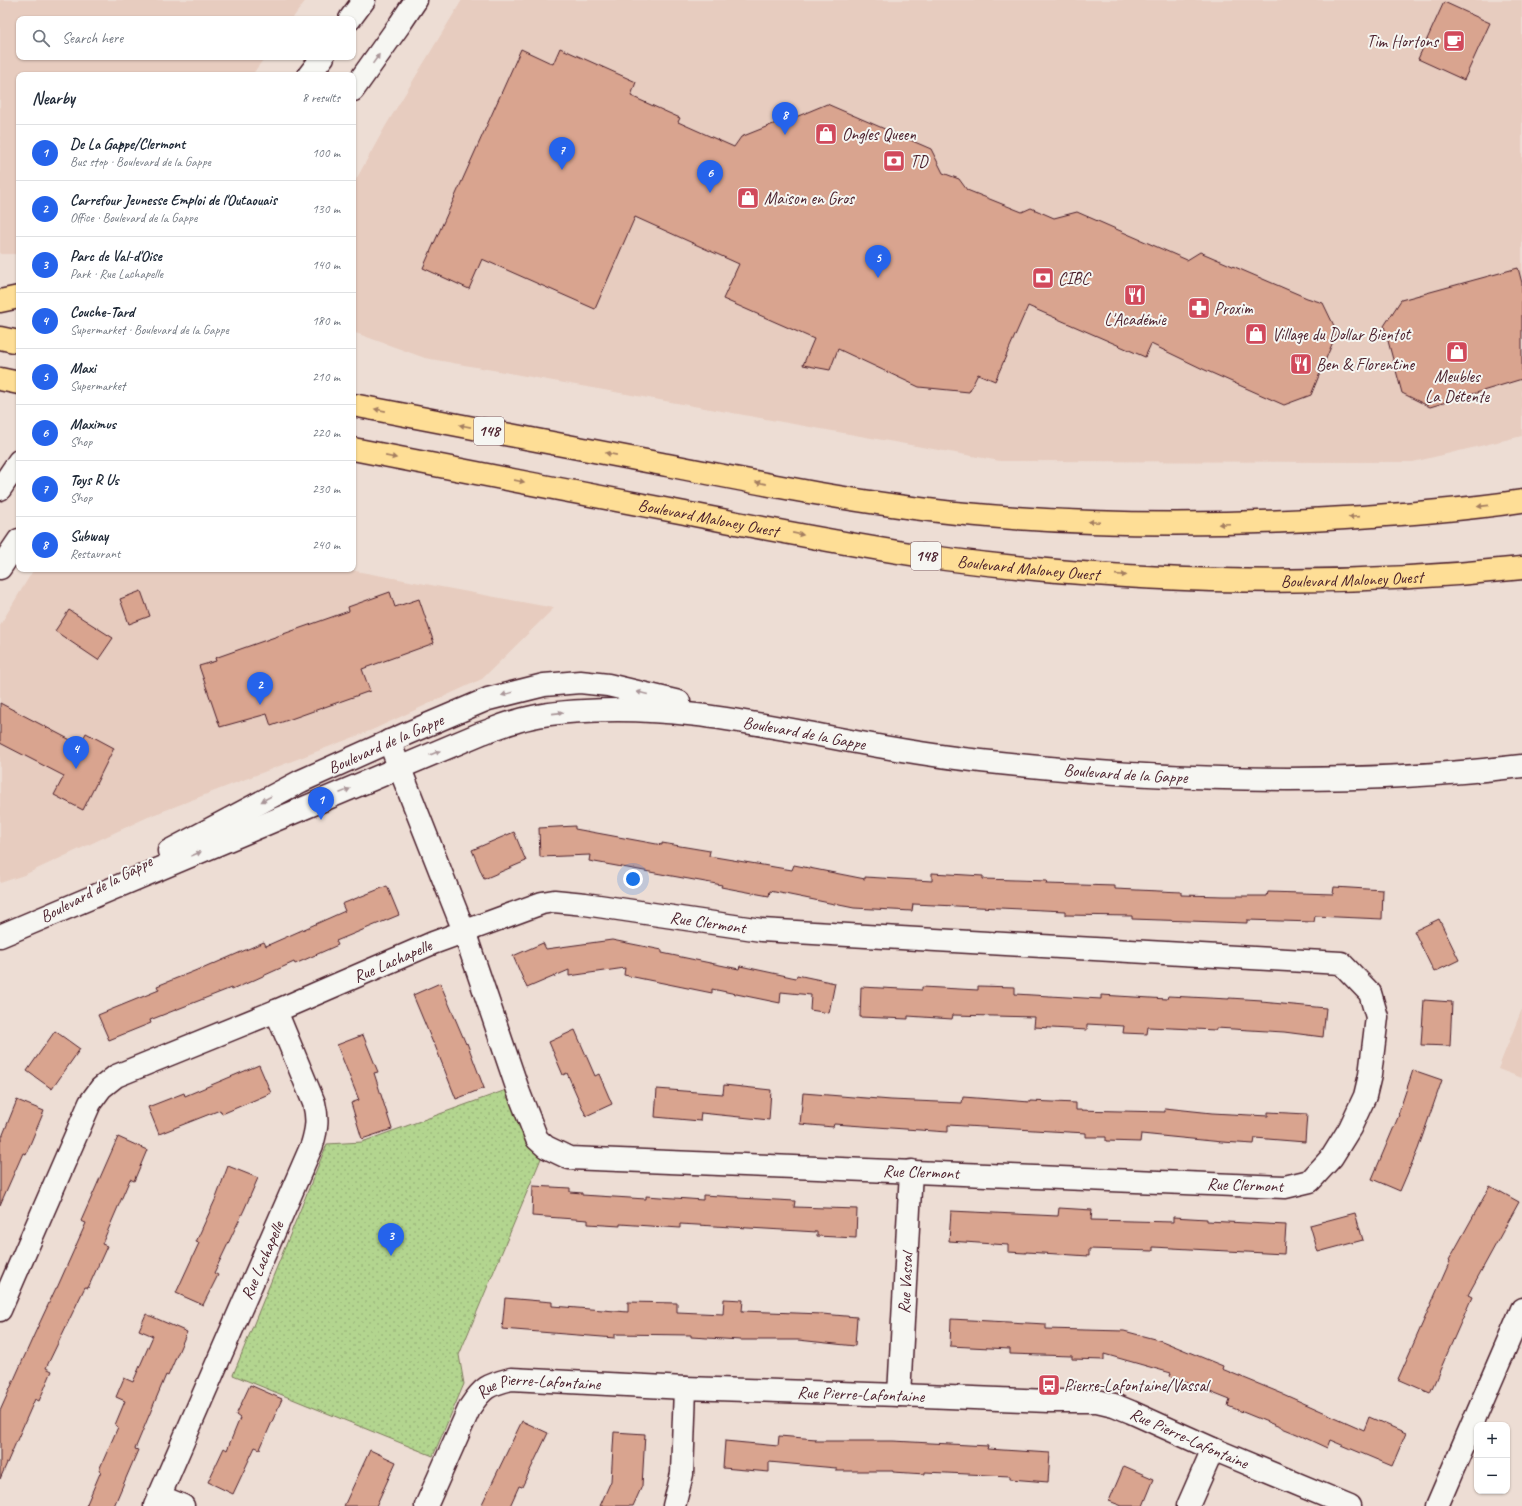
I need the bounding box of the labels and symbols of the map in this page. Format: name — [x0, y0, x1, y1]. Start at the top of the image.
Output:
cafe icon: Tim Hortons — [1441, 28, 1467, 54]
place label: Tim Hortons — [1367, 31, 1439, 52]
one-way arrow — [372, 54, 380, 64]
pin: 8 — [772, 102, 798, 135]
shop icon: Ongles Queen — [813, 121, 839, 147]
place label: Ongles Queen — [842, 124, 916, 145]
pin: 7 — [549, 137, 575, 170]
bank icon: TD — [881, 148, 907, 174]
place label: TD — [910, 151, 929, 172]
pin: 6 — [697, 160, 723, 193]
shop icon: Maison en Gros — [735, 185, 761, 211]
place label: Maison en Gros — [764, 188, 855, 209]
pin: 5 — [865, 245, 891, 278]
bank icon: CIBC — [1030, 265, 1056, 291]
place label: CIBC — [1058, 268, 1092, 289]
restaurant icon: L'Académie — [1122, 282, 1148, 308]
pharmacy icon: Proxim — [1186, 295, 1212, 321]
place label: Proxim — [1214, 298, 1253, 319]
place label: L'Académie — [1104, 309, 1167, 330]
shop icon: Village du Dollar Bientot — [1243, 321, 1269, 347]
place label: Village du Dollar Bientot — [1272, 324, 1412, 345]
shop icon: Meubles La Détente — [1444, 339, 1470, 365]
restaurant icon: Ben & Florentine — [1288, 351, 1314, 377]
place label: Ben & Florentine — [1316, 354, 1416, 375]
place label: Meubles La Détente — [1425, 366, 1491, 407]
one-way arrow — [374, 406, 386, 412]
road number: 148 — [474, 417, 504, 445]
one-way arrow — [459, 423, 471, 429]
one-way arrow — [605, 451, 617, 457]
one-way arrow — [385, 454, 397, 460]
one-way arrow — [513, 479, 525, 485]
one-way arrow — [755, 480, 767, 486]
street label: Boulevard Maloney Ouest — [636, 494, 783, 542]
one-way arrow — [1477, 503, 1489, 509]
one-way arrow — [1348, 514, 1360, 521]
one-way arrow — [1088, 519, 1100, 526]
one-way arrow — [1217, 521, 1230, 527]
one-way arrow — [792, 532, 804, 538]
road number: 148 — [911, 542, 941, 570]
street label: Boulevard Maloney Ouest — [956, 550, 1102, 585]
street label: Boulevard Maloney Ouest — [1281, 566, 1426, 591]
one-way arrow — [1115, 572, 1127, 579]
pin: 2 — [247, 672, 273, 705]
one-way arrow — [636, 689, 648, 695]
one-way arrow — [500, 691, 512, 697]
street label: Boulevard de la Gappe — [325, 708, 448, 778]
one-way arrow — [552, 709, 564, 716]
street label: Boulevard de la Gappe — [742, 711, 869, 754]
pin: 4 — [63, 736, 89, 769]
one-way arrow — [430, 750, 441, 756]
street label: Boulevard de la Gappe — [1063, 759, 1189, 788]
pin: 1 — [308, 787, 334, 820]
one-way arrow — [339, 787, 351, 793]
one-way arrow — [261, 796, 272, 803]
street label: Boulevard de la Gappe — [36, 850, 157, 927]
one-way arrow — [190, 850, 202, 857]
your location — [623, 869, 643, 889]
street label: Rue Clermont — [669, 906, 749, 938]
street label: Rue Lachapelle — [350, 934, 436, 987]
street label: Rue Clermont — [883, 1160, 962, 1184]
street label: Rue Clermont — [1207, 1173, 1286, 1197]
street label: Rue Lachapelle — [236, 1217, 289, 1303]
pin: 3 — [378, 1223, 404, 1256]
street label: Rue Vassal — [893, 1249, 917, 1314]
street label: Rue Pierre-Lafontaine — [471, 1368, 602, 1403]
bus stop icon: Pierre-Lafontaine/Vassal — [1036, 1372, 1062, 1398]
place label: Pierre-Lafontaine/Vassal — [1064, 1375, 1211, 1396]
street label: Rue Pierre-Lafontaine — [797, 1381, 926, 1407]
street label: Rue Pierre-Lafontaine — [1127, 1403, 1253, 1474]

